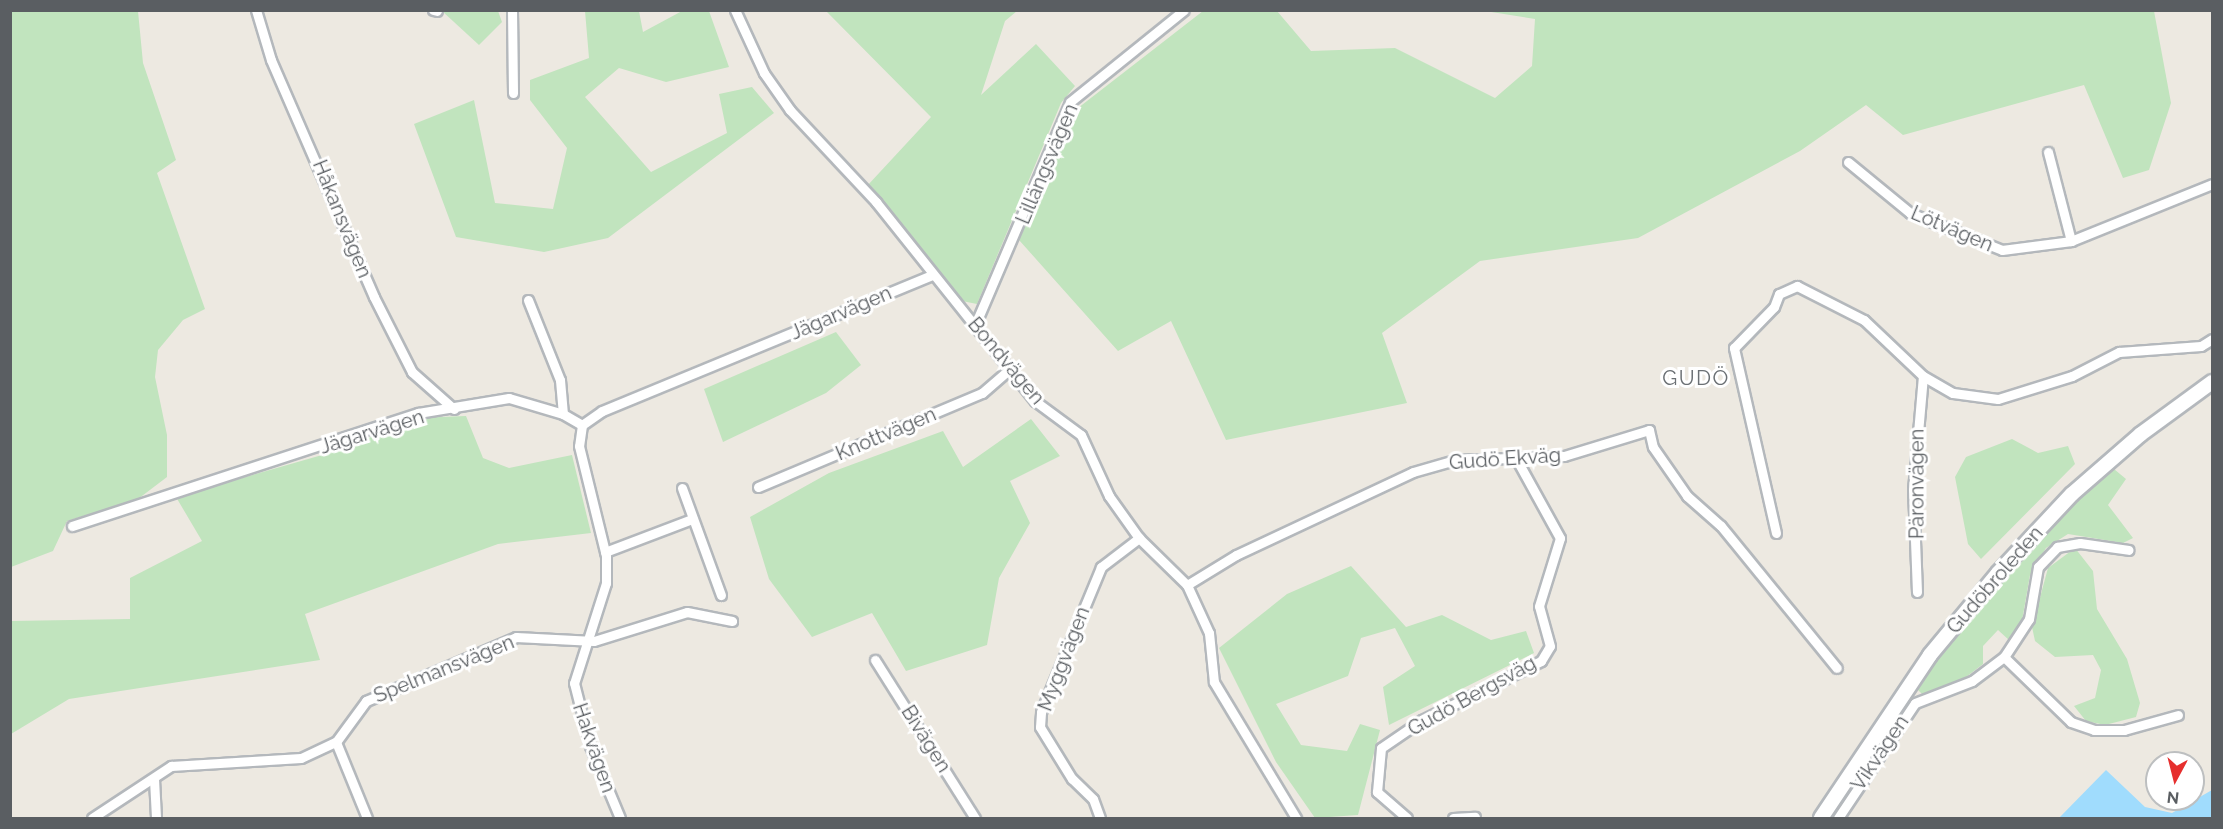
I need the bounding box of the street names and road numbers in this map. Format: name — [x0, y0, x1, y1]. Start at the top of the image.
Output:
street label: Lillängsvägen — [1011, 100, 1083, 228]
street label: Håkansvägen — [307, 156, 377, 282]
street label: Lötvägen — [1907, 201, 1997, 257]
street label: Jägarvägen — [787, 281, 895, 345]
street label: Bondvägen — [963, 313, 1049, 409]
street label: Knottvägen — [832, 402, 940, 466]
street label: Jägarvägen — [317, 405, 427, 459]
street label: Päronvägen — [1905, 429, 1929, 539]
street label: Gudö Ekväg — [1448, 443, 1562, 475]
street label: Gudöbroleden — [1942, 521, 2048, 639]
street label: Myggvägen — [1033, 603, 1095, 715]
street label: Spelmansvägen — [370, 630, 518, 708]
street label: Gudö Bergsväg — [1404, 651, 1540, 741]
street label: Hakvägen — [567, 700, 621, 796]
street label: Bivägen — [896, 701, 956, 777]
street label: Vikvägen — [1846, 711, 1914, 795]

